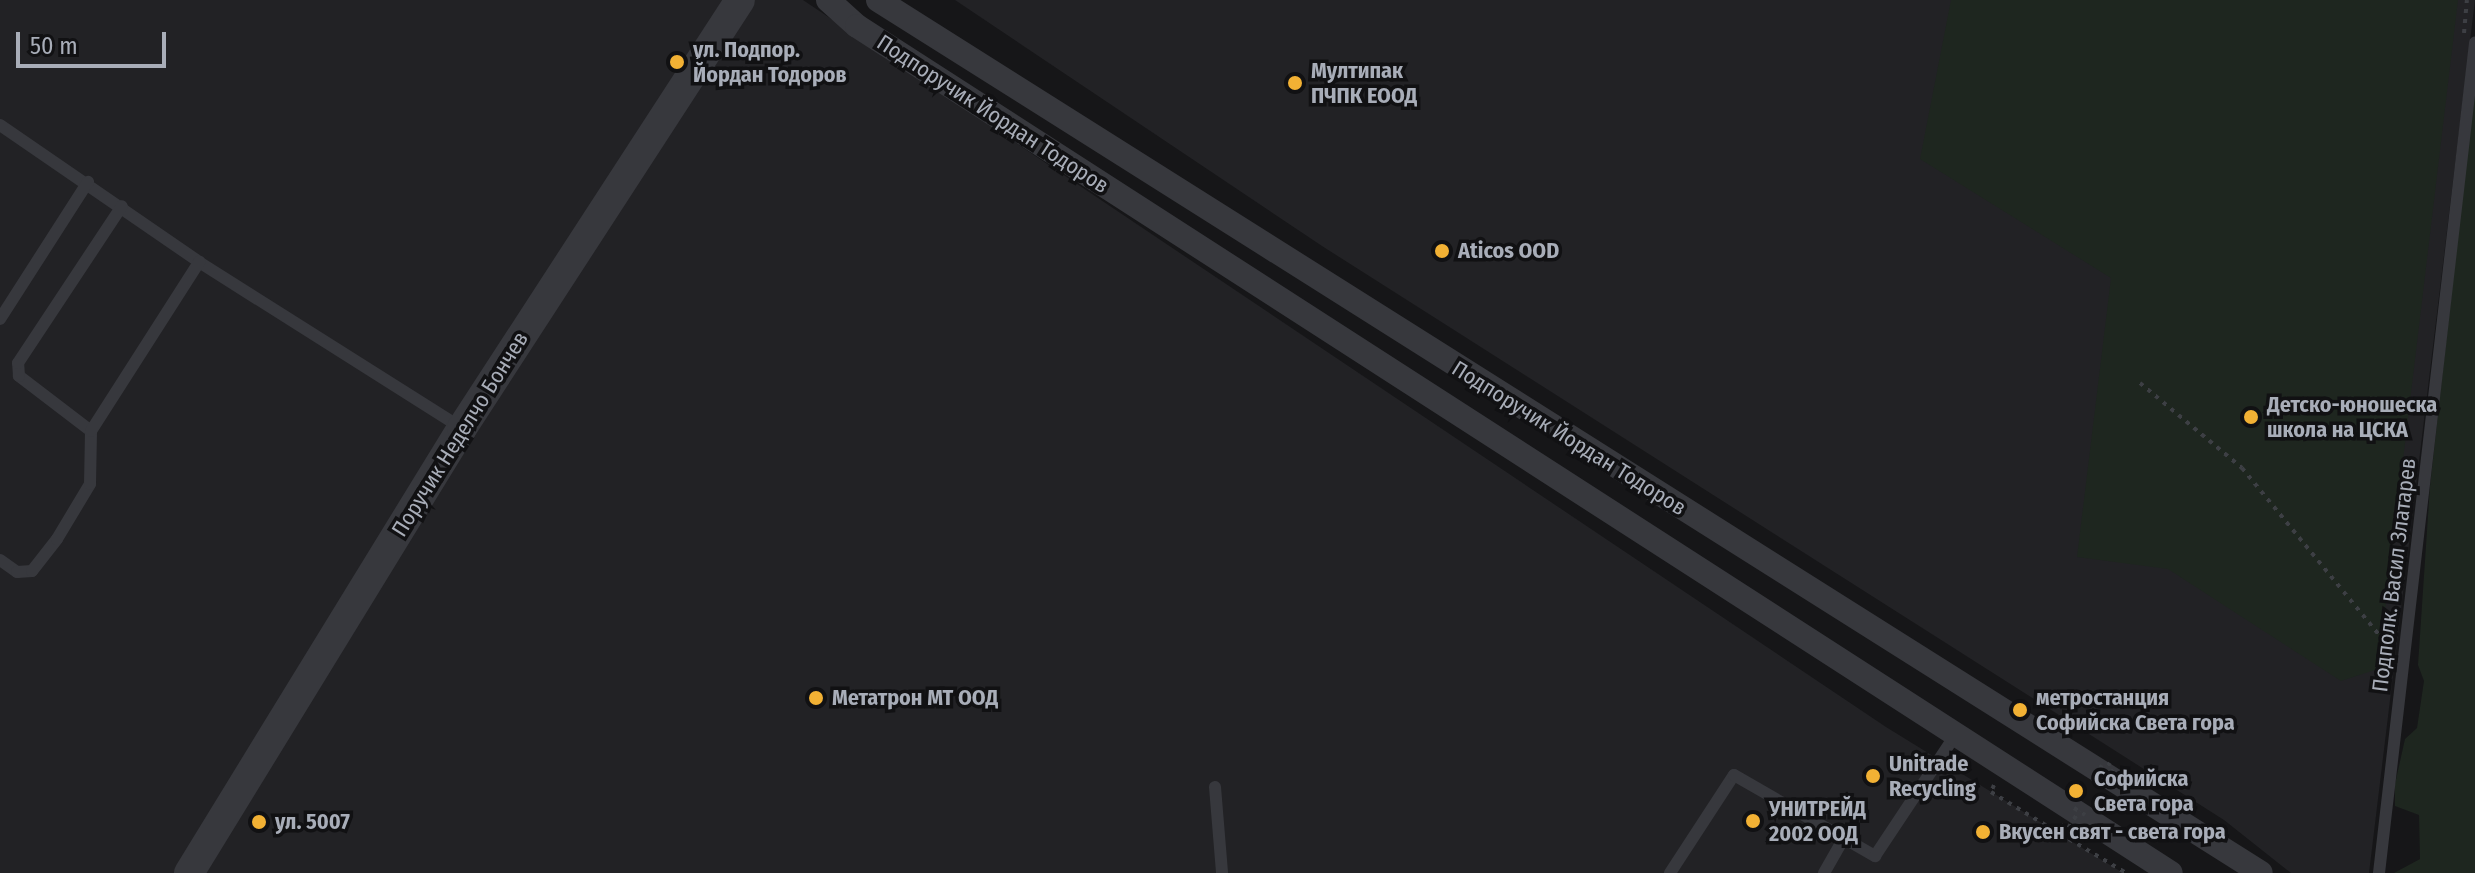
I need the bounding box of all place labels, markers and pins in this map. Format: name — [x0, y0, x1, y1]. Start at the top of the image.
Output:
place label: ул. Подпор. Йордан Тодоров — [693, 36, 847, 88]
marker: ул. Подпор. Йордан Тодоров — [668, 53, 686, 71]
place label: Мултипак ПЧПК ЕООД — [1311, 57, 1417, 108]
marker: Мултипак ПЧПК ЕООД — [1286, 74, 1304, 92]
place label: Aticos OOD — [1458, 238, 1559, 264]
marker: Aticos OOD — [1433, 242, 1451, 260]
place label: Детско-юношеска школа на ЦСКА — [2267, 391, 2437, 442]
marker: Детско-юношеска школа на ЦСКА — [2242, 408, 2260, 426]
place label: метростанция Софийска Света гора — [2036, 684, 2235, 736]
place label: Метатрон МТ ООД — [832, 685, 998, 711]
marker: Метатрон МТ ООД — [807, 689, 825, 707]
marker: метростанция Софийска Света гора — [2011, 701, 2029, 719]
place label: Unitrade Recycling — [1889, 750, 1976, 802]
place label: Софийска Света гора — [2094, 765, 2194, 816]
marker: Unitrade Recycling — [1864, 767, 1882, 785]
marker: Софийска Света гора — [2065, 780, 2087, 802]
place label: УНИТРЕЙД 2002 ООД — [1769, 795, 1866, 846]
place label: ул. 5007 — [275, 809, 350, 835]
marker: УНИТРЕЙД 2002 ООД — [1744, 812, 1762, 830]
marker: ул. 5007 — [250, 813, 268, 831]
place label: Вкусен свят - света гора — [1999, 819, 2226, 845]
marker: Вкусен свят - света гора — [1974, 823, 1992, 841]

